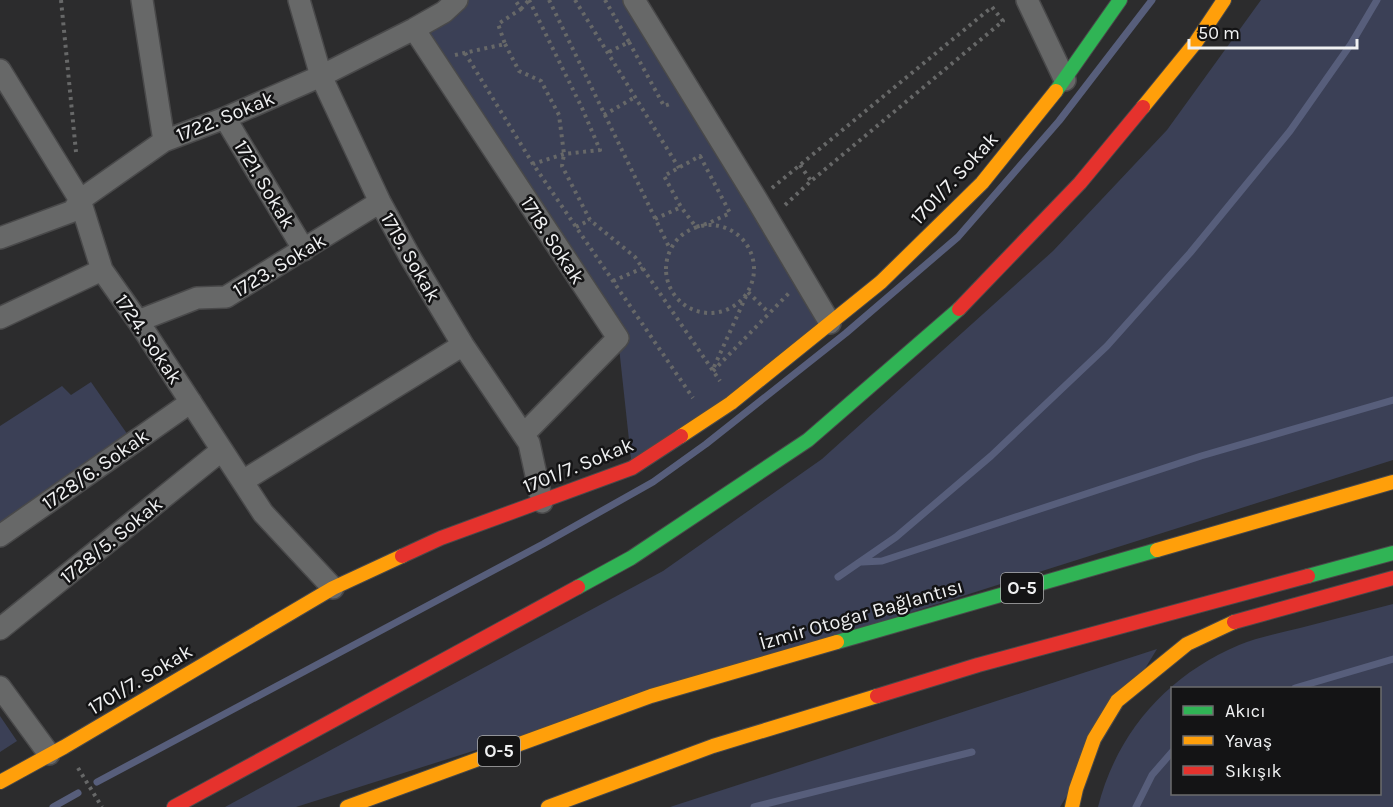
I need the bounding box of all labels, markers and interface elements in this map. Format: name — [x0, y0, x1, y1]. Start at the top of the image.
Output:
scale bar — [1189, 12, 1357, 50]
text: 50 m — [1198, 22, 1240, 44]
street label: 1722. Sokak — [173, 86, 278, 147]
street label: 1701/7. Sokak — [906, 128, 1003, 229]
street label: 1721. Sokak — [229, 136, 300, 233]
street label: 1718. Sokak — [516, 192, 589, 288]
street label: 1719. Sokak — [376, 209, 445, 306]
street label: 1723. Sokak — [229, 229, 330, 302]
street label: 1724. Sokak — [110, 290, 187, 389]
street label: 1728/6. Sokak — [38, 424, 153, 515]
street label: 1701/7. Sokak — [519, 433, 637, 498]
street label: 1728/5. Sokak — [56, 492, 167, 589]
road number: O-5 — [1001, 573, 1043, 603]
street label: İzmir Otogar Bağlantısı — [757, 574, 966, 655]
street label: 1701/7. Sokak — [84, 639, 196, 720]
legend — [1171, 687, 1381, 795]
text: Akıcı — [1225, 700, 1266, 722]
text: Yavaş — [1225, 730, 1272, 752]
road number: O-5 — [478, 736, 520, 766]
text: Sıkışık — [1225, 760, 1282, 782]

